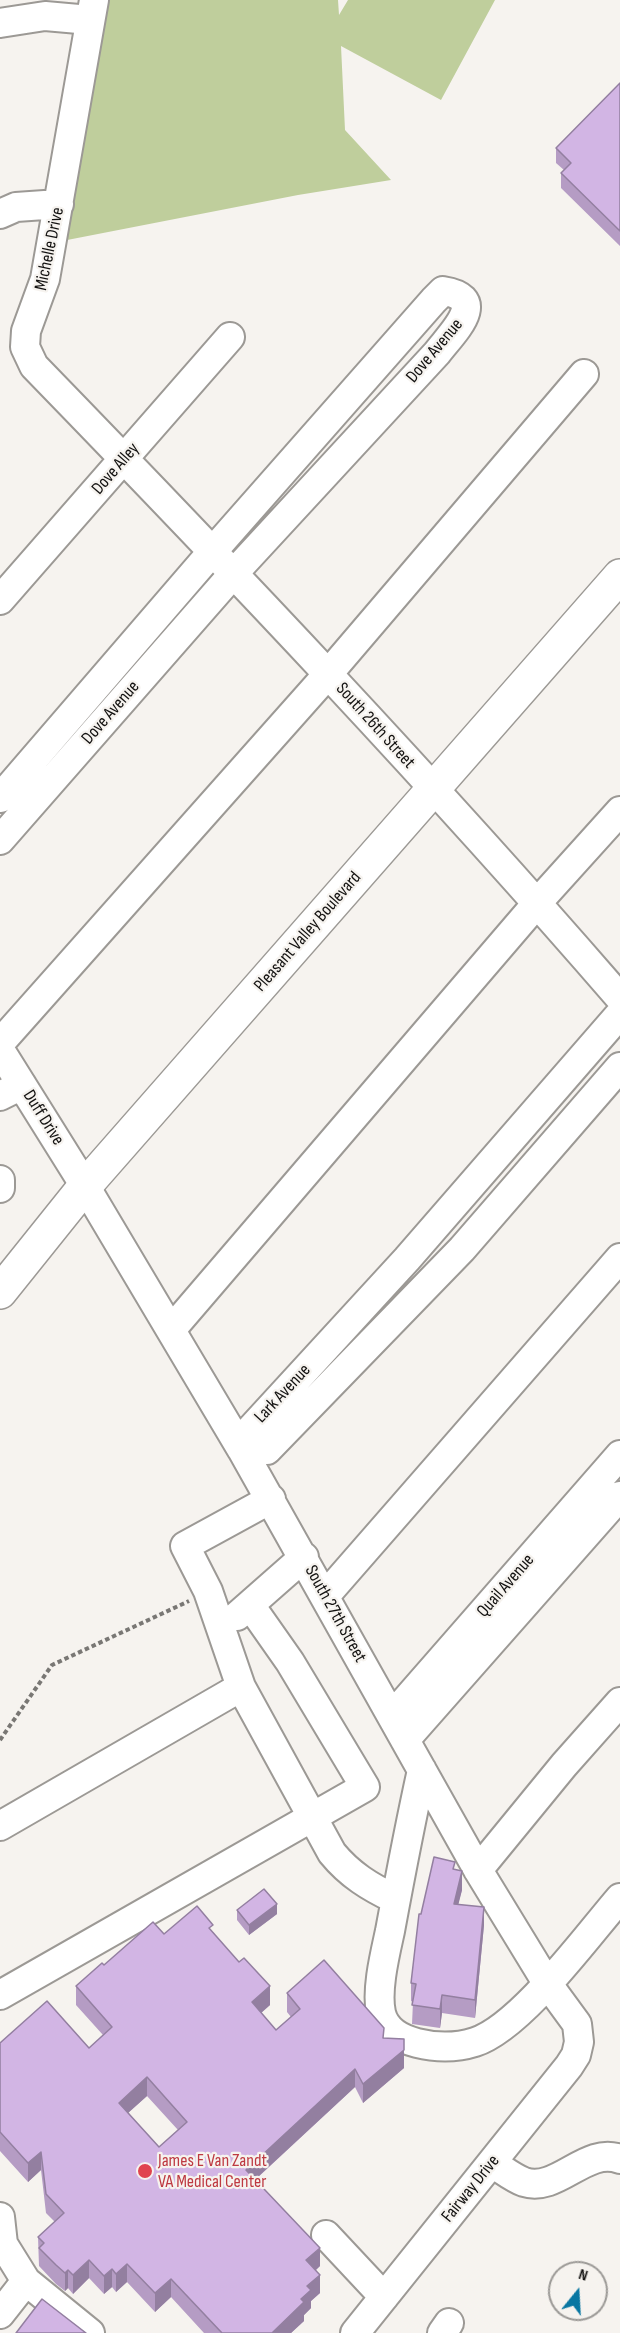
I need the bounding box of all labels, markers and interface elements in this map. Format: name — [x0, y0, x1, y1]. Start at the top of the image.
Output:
street label: Michelle Drive — [31, 205, 69, 293]
street label: Dove Avenue — [402, 315, 468, 387]
street label: Dove Alley — [88, 439, 144, 499]
street label: Dove Avenue — [78, 677, 144, 749]
street label: South 26th Street — [331, 679, 419, 773]
street label: Pleasant Valley Boulevard — [250, 867, 366, 997]
street label: Duff Drive — [18, 1086, 68, 1150]
street label: Lark Avenue — [250, 1360, 316, 1428]
street label: Quail Avenue — [473, 1550, 539, 1622]
street label: South 27th Street — [299, 1562, 371, 1666]
place label: James E Van Zandt VA Medical Center — [158, 2150, 267, 2192]
street label: Fairway Drive — [437, 2151, 505, 2227]
marker: James E Van Zandt VA Medical Center — [136, 2162, 154, 2180]
north arrow — [548, 2261, 608, 2321]
text: N — [576, 2265, 590, 2286]

